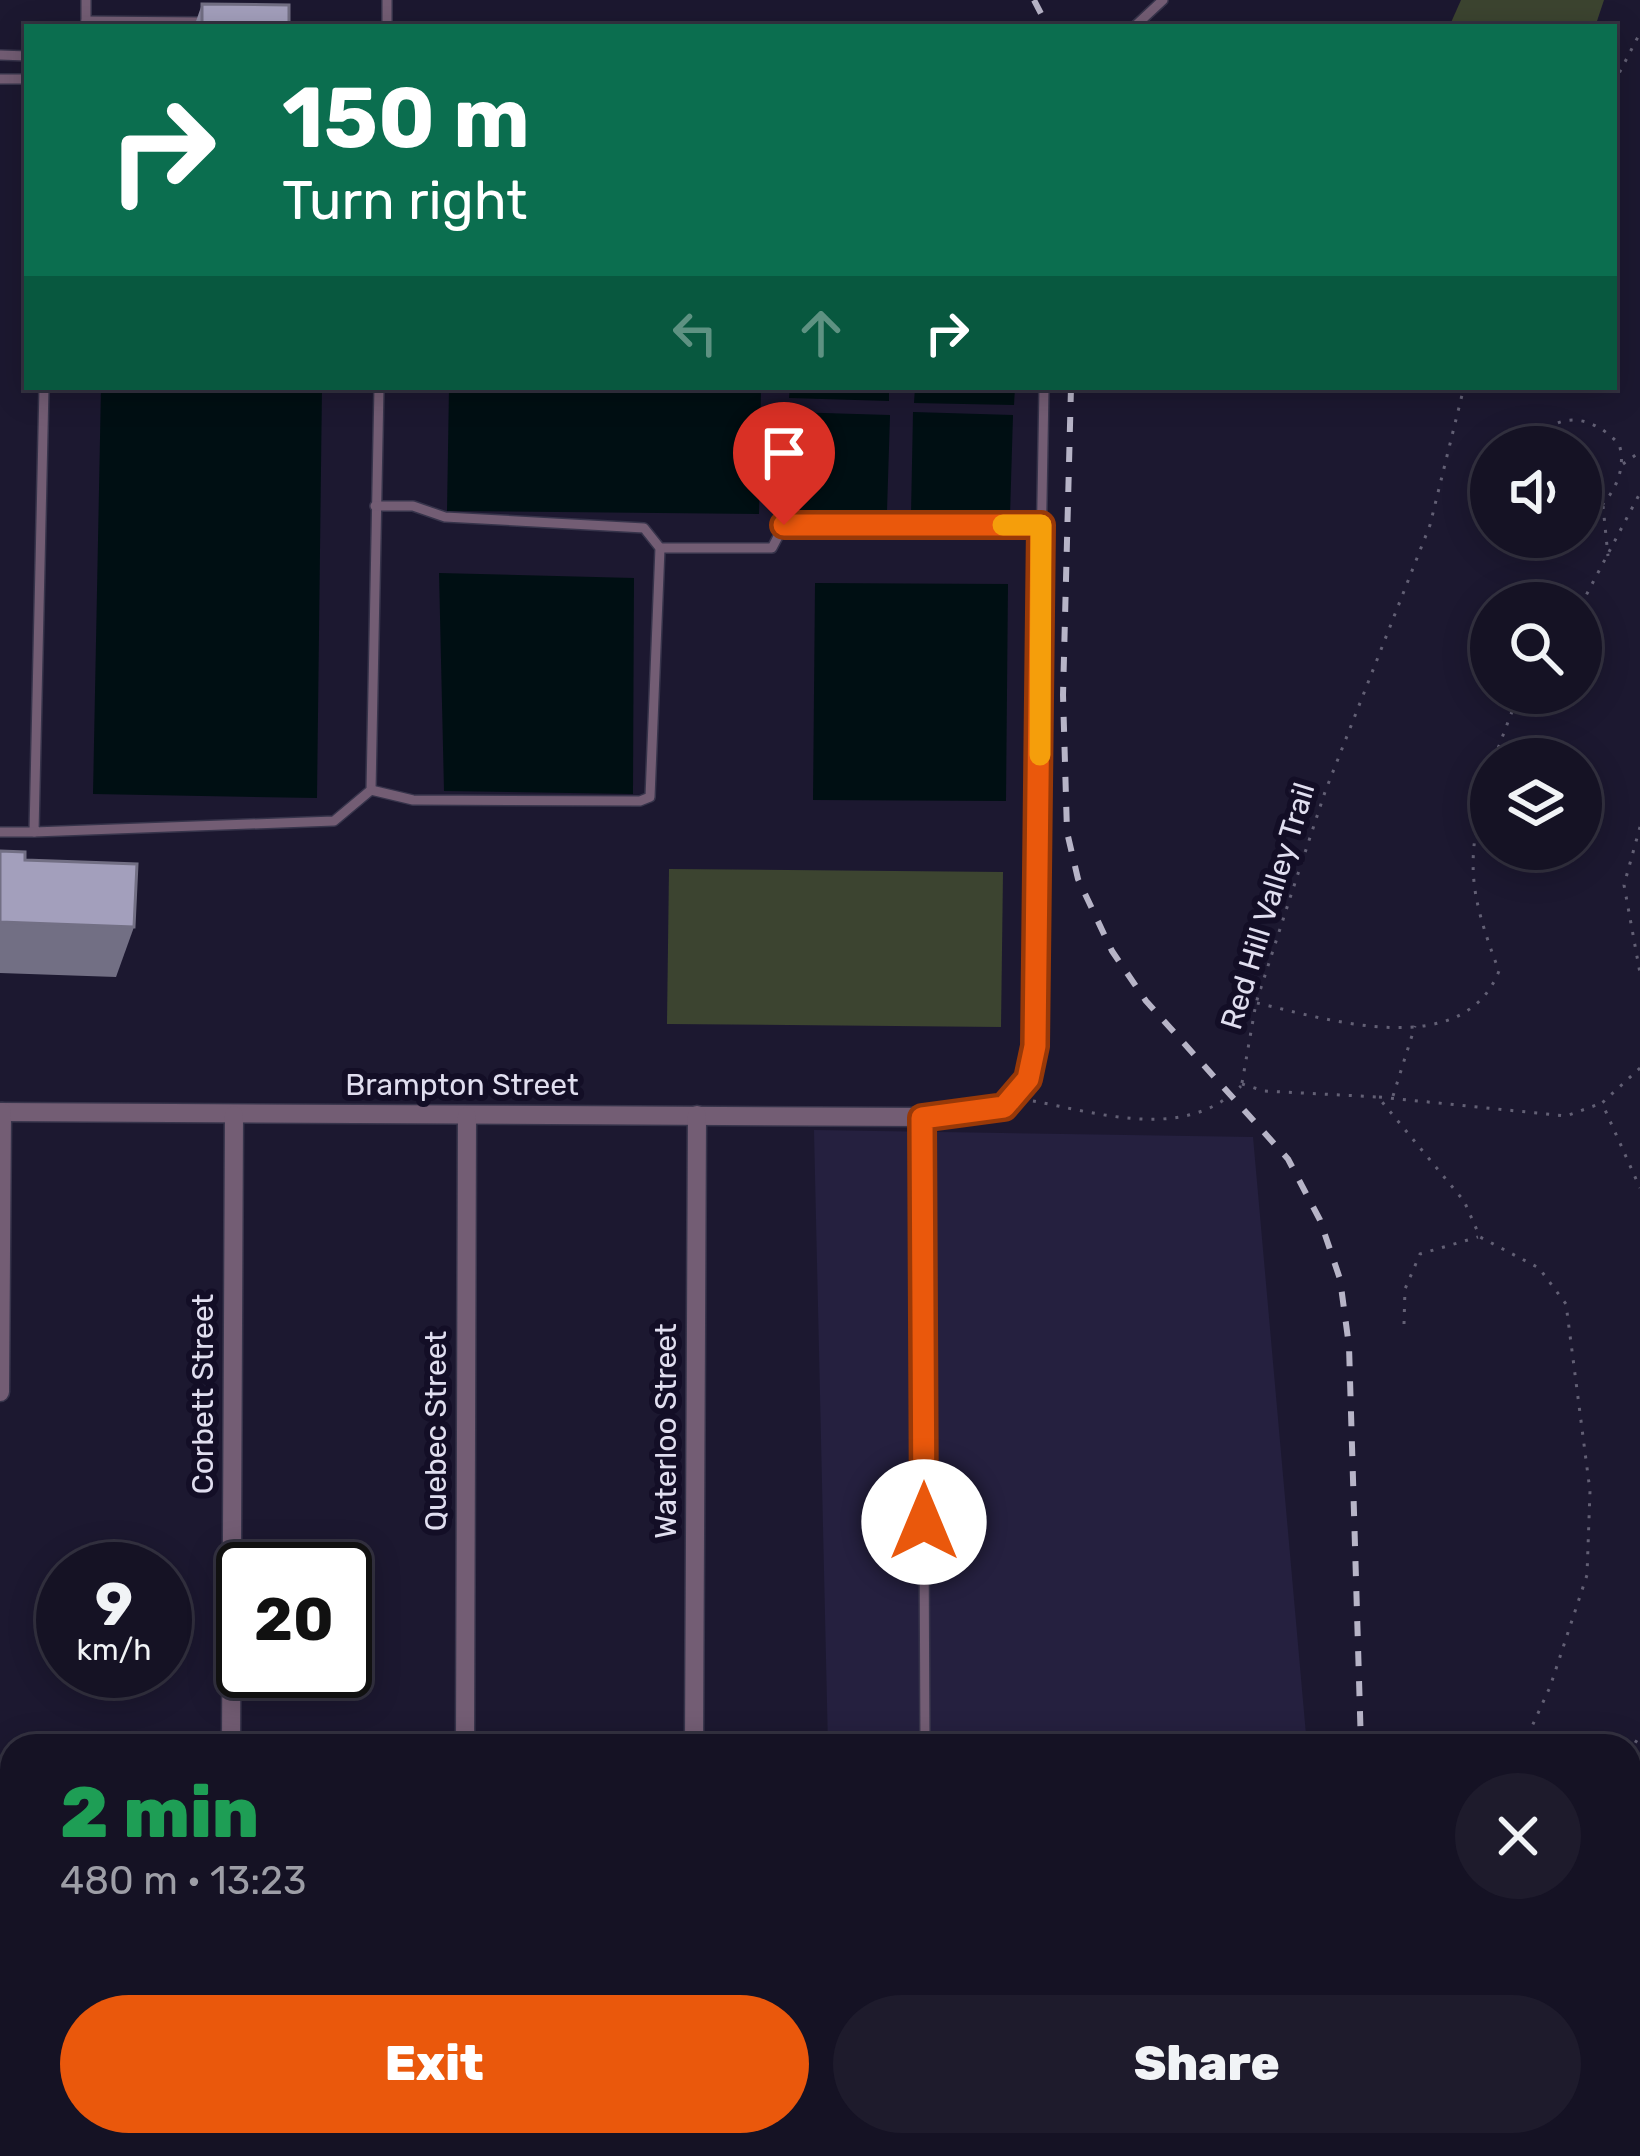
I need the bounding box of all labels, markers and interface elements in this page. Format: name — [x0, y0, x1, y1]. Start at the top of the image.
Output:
text: 150 m — [282, 68, 530, 168]
icon: right — [84, 72, 240, 228]
text: Turn right — [282, 169, 527, 233]
icon: left — [662, 300, 728, 366]
icon: ahead — [788, 300, 854, 366]
icon: right — [914, 300, 980, 366]
pin — [733, 402, 835, 525]
icon: arrive — [751, 420, 817, 486]
map controls — [1470, 426, 1602, 870]
button: sound — [1470, 426, 1602, 558]
button: search — [1470, 582, 1602, 714]
button: layers — [1470, 738, 1602, 870]
street label: Red Hill Valley Trail — [1213, 778, 1323, 1034]
street label: Brampton Street — [345, 1067, 579, 1103]
street label: Corbett Street — [185, 1293, 221, 1494]
street label: Waterloo Street — [648, 1323, 684, 1539]
street label: Quebec Street — [418, 1331, 454, 1531]
position arrow — [861, 1459, 987, 1585]
speed limit sign: 20 — [216, 1542, 372, 1698]
text: 9 — [95, 1569, 133, 1640]
text: km/h — [77, 1632, 151, 1668]
text: 2 min — [60, 1770, 259, 1855]
button: close — [1455, 1773, 1581, 1899]
text: 480 m · 13:23 — [60, 1858, 306, 1904]
button: Exit — [60, 1995, 809, 2133]
button: Share — [833, 1995, 1581, 2133]

